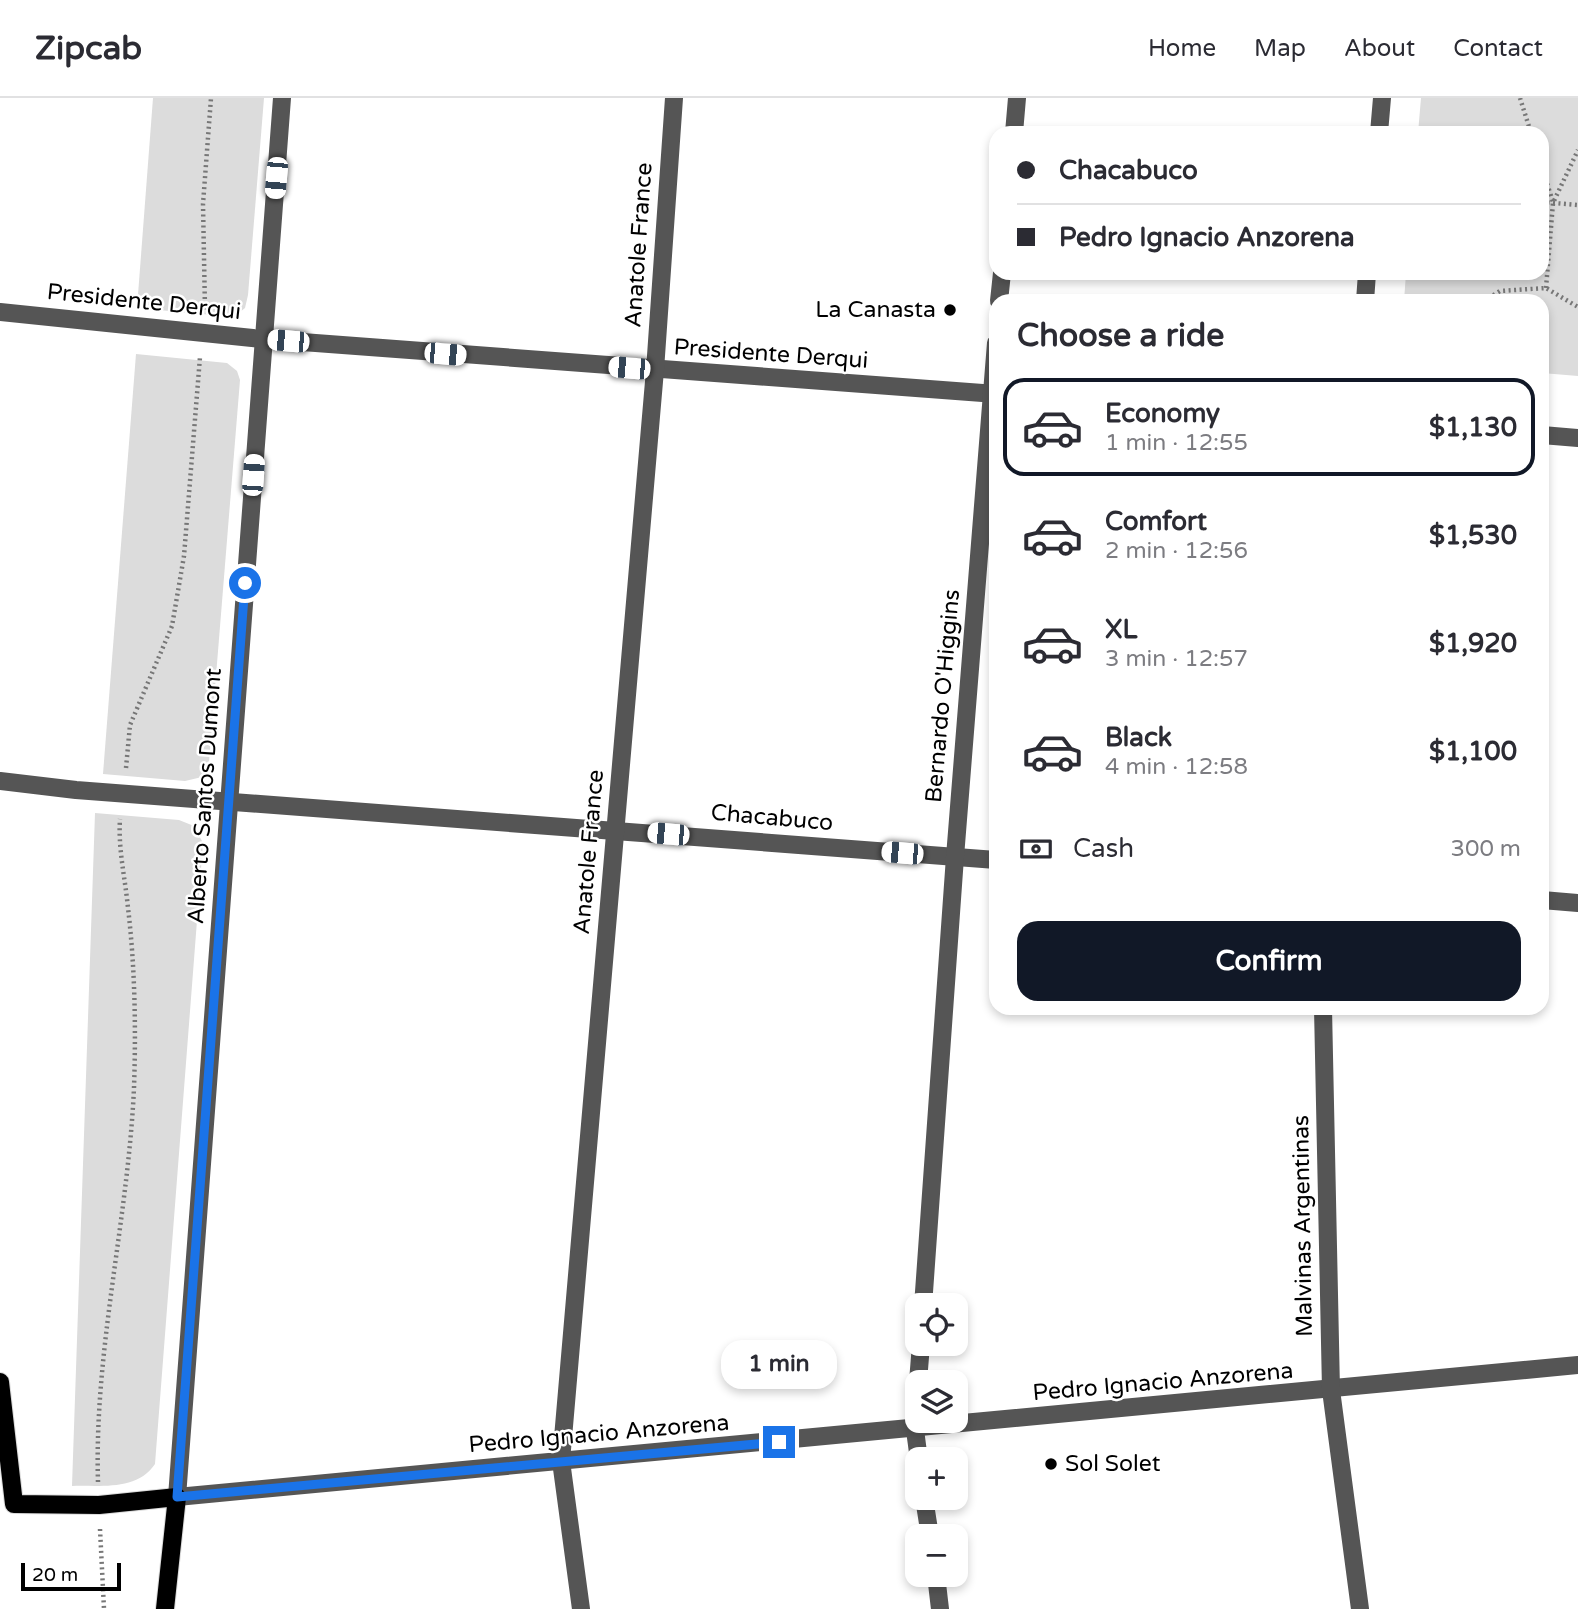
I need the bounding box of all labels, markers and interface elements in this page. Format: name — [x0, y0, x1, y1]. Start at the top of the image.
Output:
text: Zipcab — [35, 29, 142, 68]
text: Home — [1148, 34, 1216, 63]
text: Map — [1254, 34, 1306, 63]
text: About — [1344, 34, 1415, 63]
text: Contact — [1453, 34, 1543, 63]
text: Chacabuco — [1059, 155, 1198, 186]
car — [264, 156, 289, 200]
street label: Anatole France — [619, 162, 659, 328]
text: Pedro Ignacio Anzorena — [1059, 222, 1355, 253]
street label: Presidente Derqui — [46, 278, 242, 326]
place label: La Canasta — [815, 296, 936, 324]
marker: La Canasta — [942, 302, 958, 318]
text: Choose a ride — [1017, 317, 1224, 355]
car — [267, 329, 310, 353]
street label: Presidente Derqui — [673, 333, 869, 375]
car — [424, 342, 467, 366]
car — [608, 356, 651, 380]
icon: car — [1021, 396, 1084, 459]
text: Economy — [1105, 398, 1220, 429]
text: $1,130 — [1429, 412, 1517, 443]
text: 1 min · 12:55 — [1105, 429, 1248, 457]
car — [242, 453, 265, 497]
icon: car — [1021, 504, 1084, 567]
text: Comfort — [1105, 506, 1207, 537]
text: $1,530 — [1429, 520, 1517, 551]
text: 2 min · 12:56 — [1105, 537, 1248, 565]
route start — [229, 567, 261, 599]
street label: Bernardo O'Higgins — [920, 588, 966, 804]
icon: car — [1021, 612, 1084, 675]
text: XL — [1105, 614, 1137, 645]
text: $1,920 — [1429, 628, 1517, 659]
text: 3 min · 12:57 — [1105, 645, 1248, 673]
street label: Alberto Santos Dumont — [182, 667, 228, 925]
icon: car — [1021, 720, 1084, 783]
text: Black — [1105, 722, 1172, 753]
text: $1,100 — [1429, 736, 1517, 767]
text: 4 min · 12:58 — [1105, 753, 1248, 781]
street label: Anatole France — [568, 768, 610, 936]
street label: Chacabuco — [710, 799, 834, 837]
car — [647, 822, 690, 846]
icon: cash — [1017, 830, 1055, 868]
text: Cash — [1073, 833, 1134, 864]
text: 300 m — [1451, 835, 1521, 863]
car — [881, 841, 924, 865]
button: Confirm — [1017, 921, 1521, 1001]
street label: Malvinas Argentinas — [1287, 1115, 1319, 1337]
map controls — [905, 1293, 968, 1587]
button: locate — [905, 1293, 968, 1356]
callout: 1 min — [721, 1340, 837, 1390]
text: 1 min — [748, 1350, 810, 1378]
street label: Pedro Ignacio Anzorena — [1031, 1357, 1295, 1407]
button: layers — [905, 1370, 968, 1433]
street label: Pedro Ignacio Anzorena — [467, 1409, 731, 1459]
route end — [763, 1426, 795, 1458]
button: + — [905, 1447, 968, 1510]
place label: Sol Solet — [1065, 1450, 1161, 1478]
marker: Sol Solet — [1043, 1456, 1059, 1472]
button: − — [905, 1524, 968, 1587]
scale bar — [21, 1560, 121, 1592]
text: 20 m — [32, 1564, 78, 1586]

